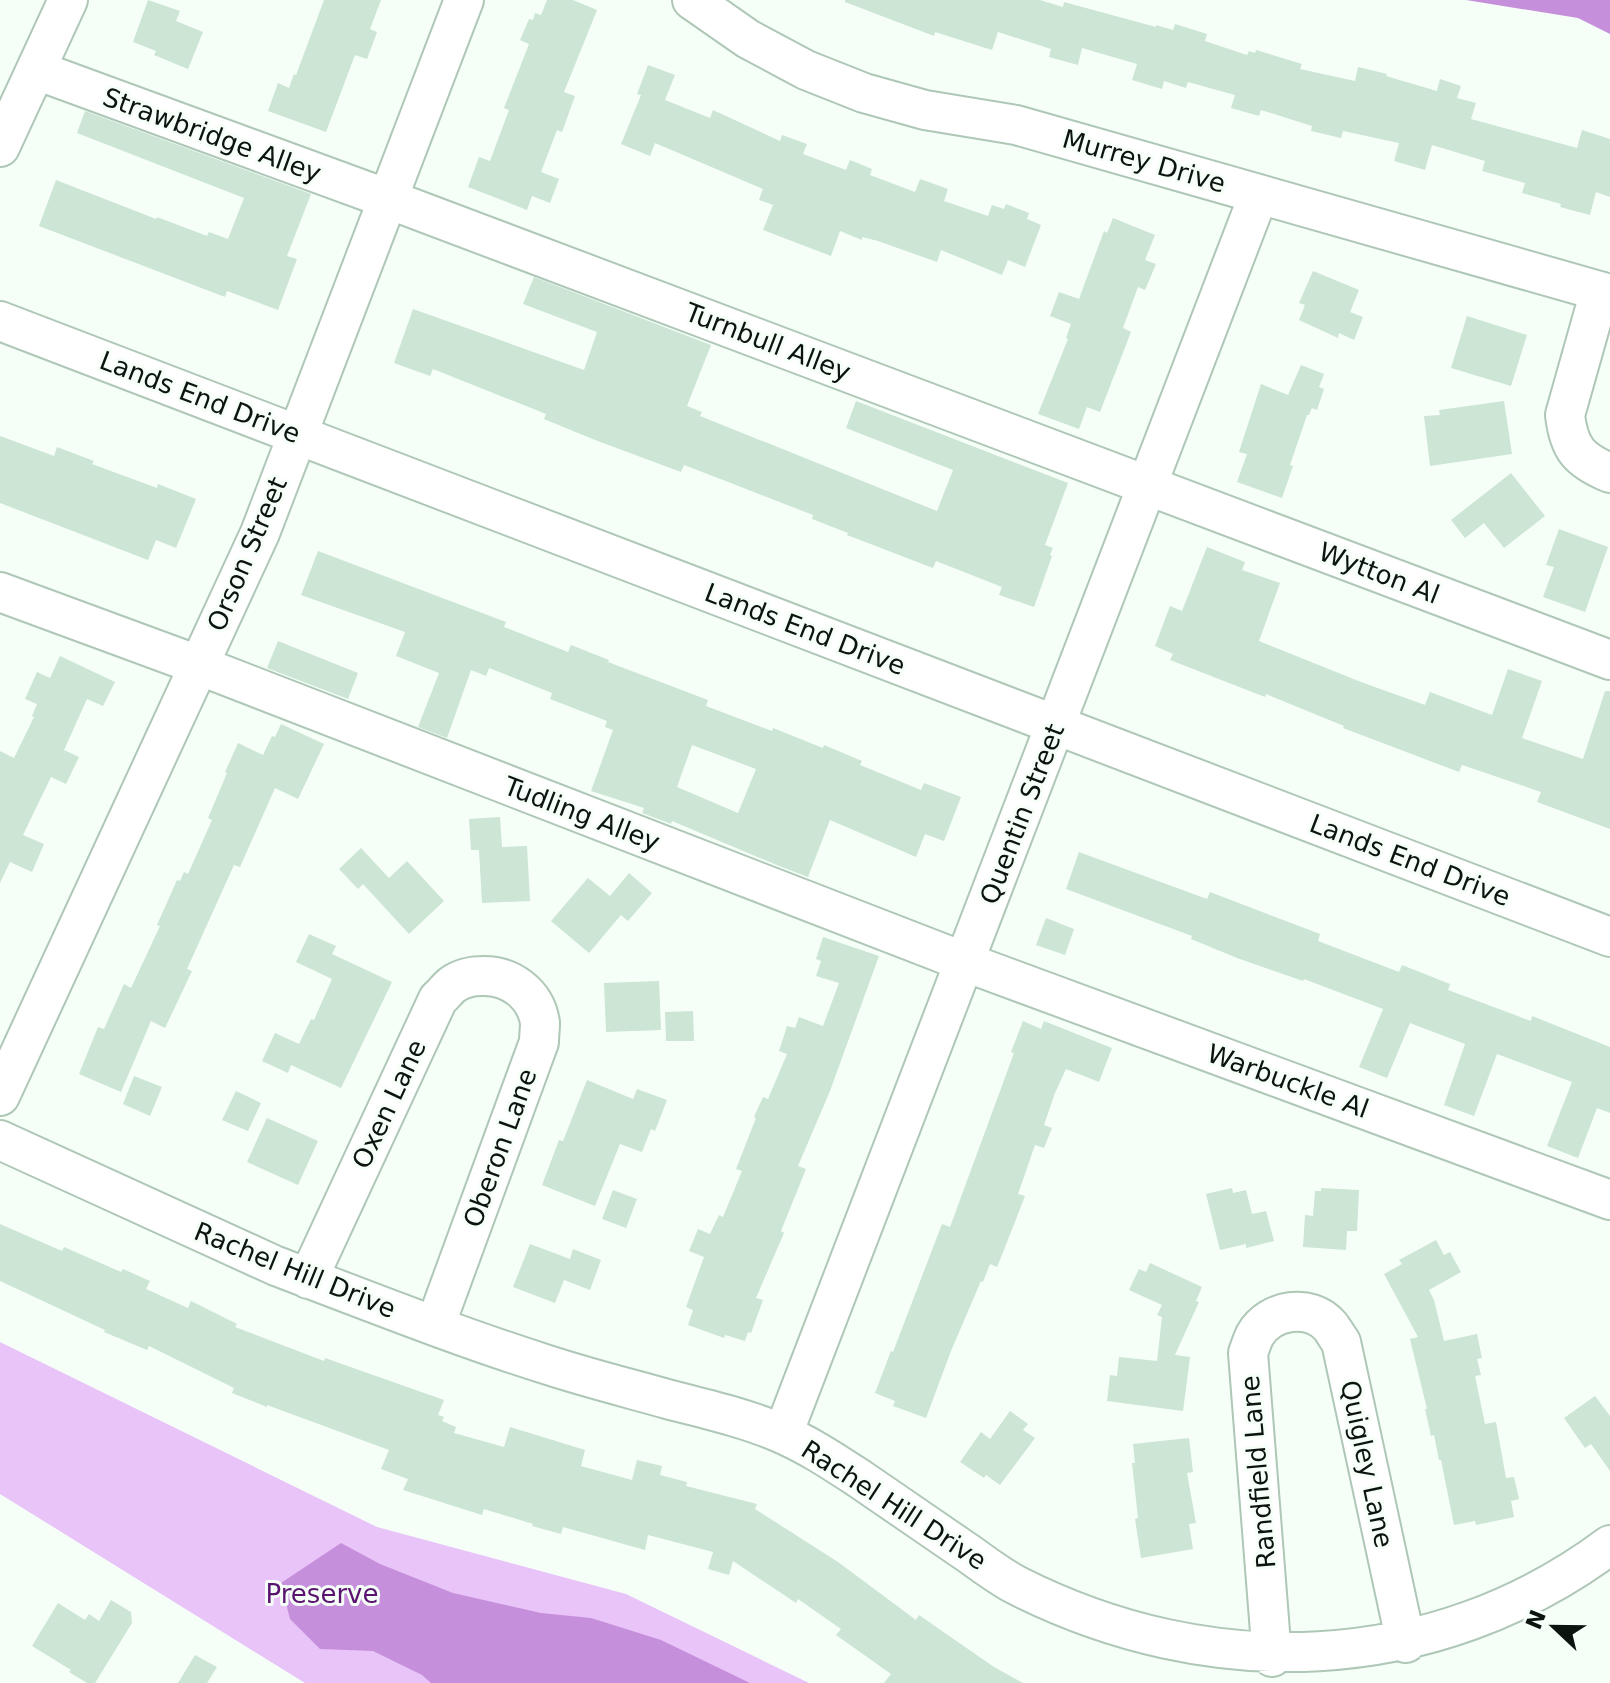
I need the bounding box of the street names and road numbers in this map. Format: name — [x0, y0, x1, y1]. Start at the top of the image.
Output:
street label: Strawbridge Alley — [99, 82, 325, 188]
street label: Murrey Drive — [1059, 123, 1229, 199]
street label: Turnbull Alley — [680, 296, 855, 387]
street label: Lands End Drive — [96, 345, 304, 449]
street label: Orson Street — [201, 472, 293, 636]
street label: Wytton Al — [1314, 536, 1444, 610]
street label: Lands End Drive — [701, 577, 909, 681]
street label: Quentin Street — [974, 720, 1070, 908]
street label: Tudling Alley — [499, 770, 664, 857]
street label: Lands End Drive — [1306, 808, 1514, 912]
street label: Oxen Lane — [346, 1035, 432, 1173]
street label: Warbuckle Al — [1203, 1038, 1373, 1124]
street label: Oberon Lane — [457, 1065, 543, 1231]
street label: Rachel Hill Drive — [190, 1216, 400, 1324]
street label: Randfield Lane — [1235, 1374, 1281, 1570]
street label: Quigley Lane — [1335, 1378, 1399, 1550]
street label: Rachel Hill Drive — [796, 1434, 992, 1576]

